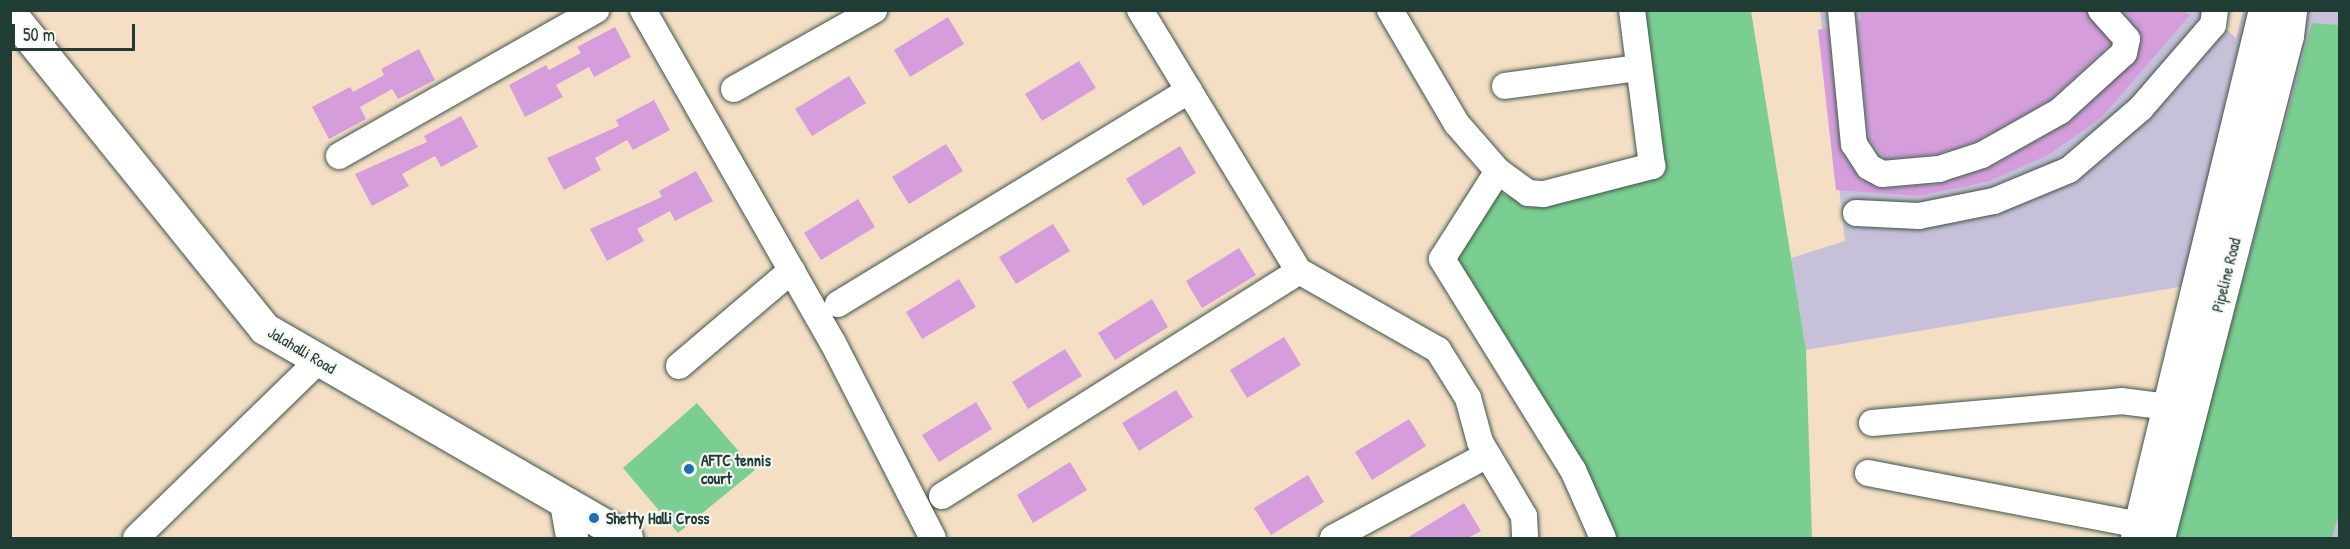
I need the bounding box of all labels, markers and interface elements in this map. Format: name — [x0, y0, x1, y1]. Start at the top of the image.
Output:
scale bar — [15, 12, 138, 50]
text: 50 m — [23, 22, 55, 47]
street label: Pipeline Road — [2208, 236, 2244, 314]
street label: Jalahalli Road — [264, 322, 340, 378]
place label: AFTC tennis court — [701, 450, 771, 488]
marker: AFTC tennis court — [682, 462, 696, 476]
place label: Shetty Halli Cross — [606, 508, 710, 528]
marker: Shetty Halli Cross — [587, 511, 601, 525]

